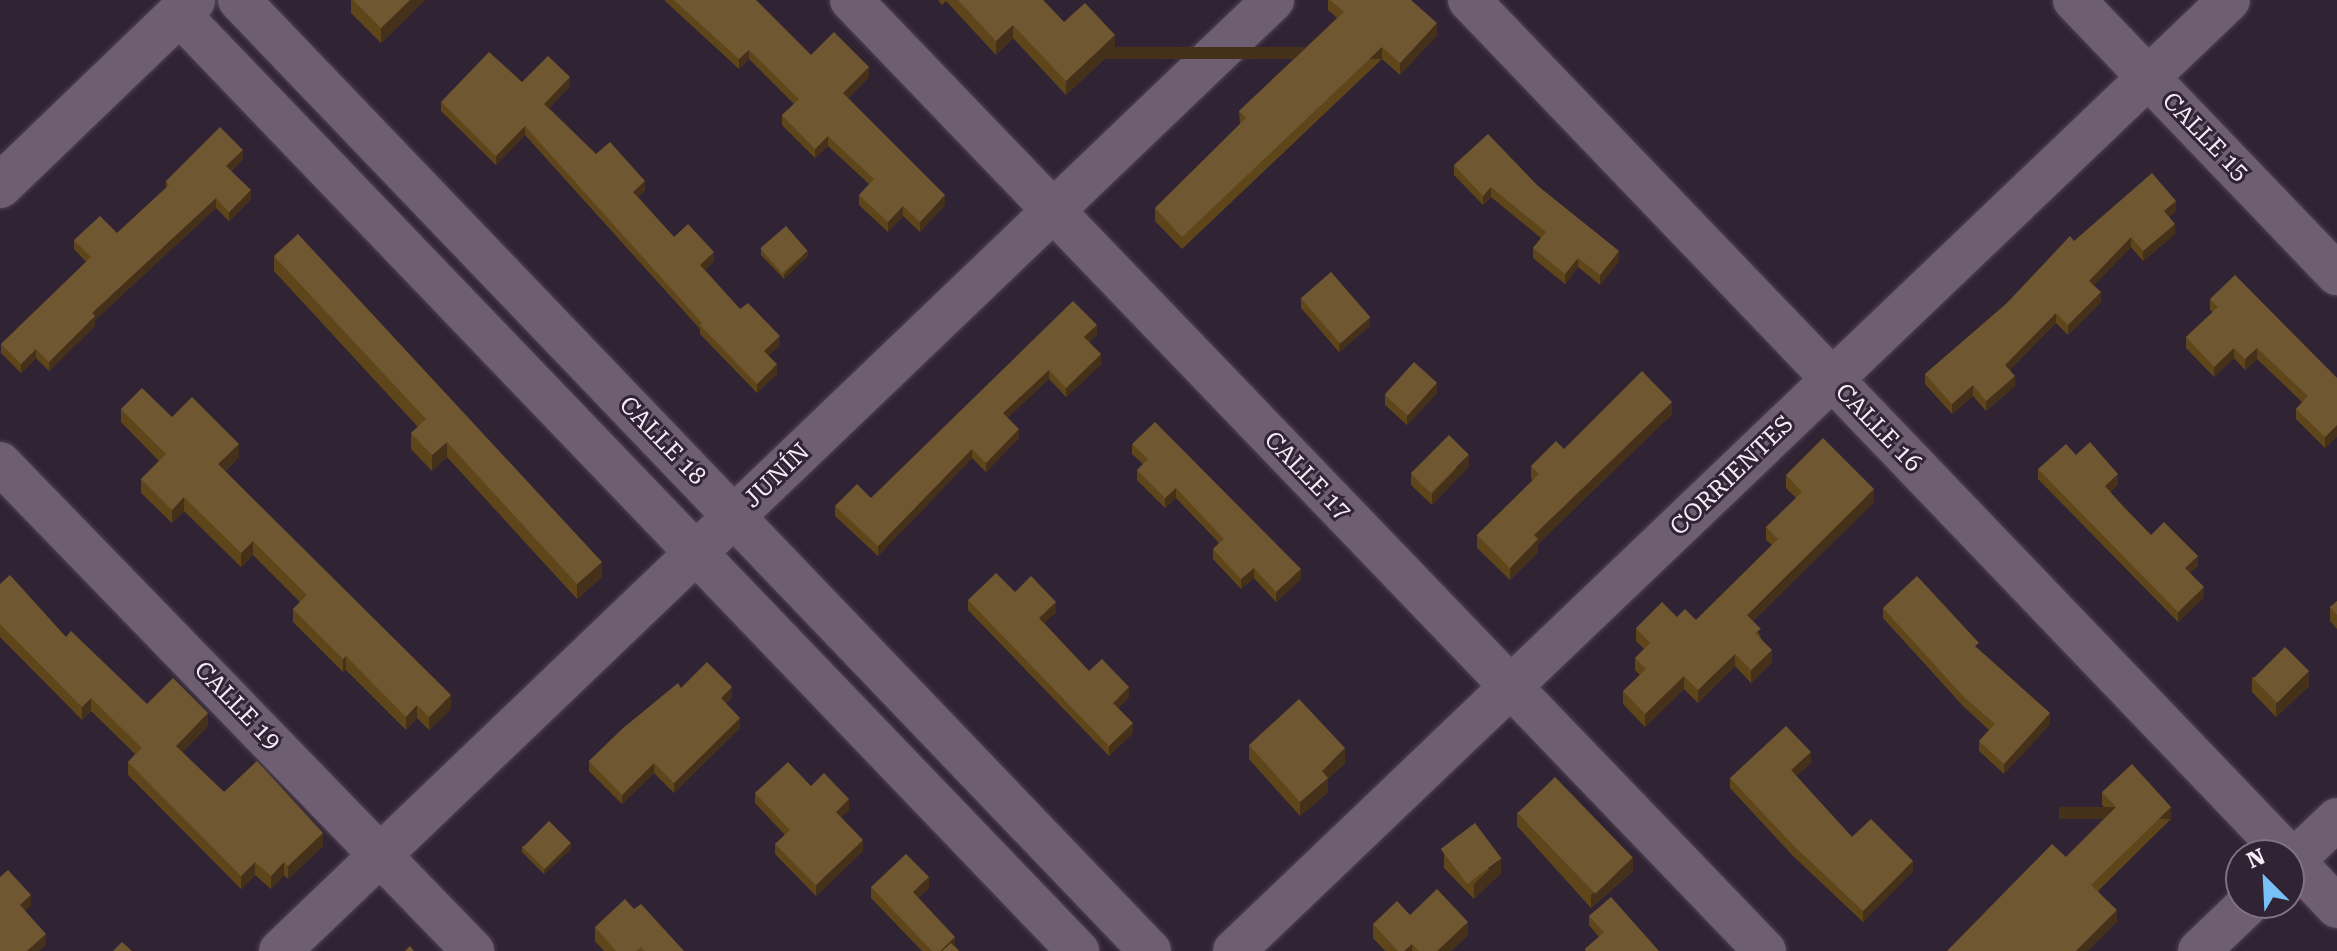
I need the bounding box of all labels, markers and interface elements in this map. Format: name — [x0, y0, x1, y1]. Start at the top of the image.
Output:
street label: CALLE 15 — [2156, 87, 2254, 187]
street label: CALLE 16 — [1829, 378, 1927, 478]
street label: CALLE 18 — [613, 391, 711, 491]
street label: CORRIENTES — [1665, 410, 1799, 542]
street label: CALLE 17 — [1258, 426, 1356, 526]
street label: JUNÍN — [738, 438, 816, 514]
street label: CALLE 19 — [188, 656, 286, 756]
north arrow — [2225, 839, 2305, 919]
text: N — [2243, 844, 2269, 873]

